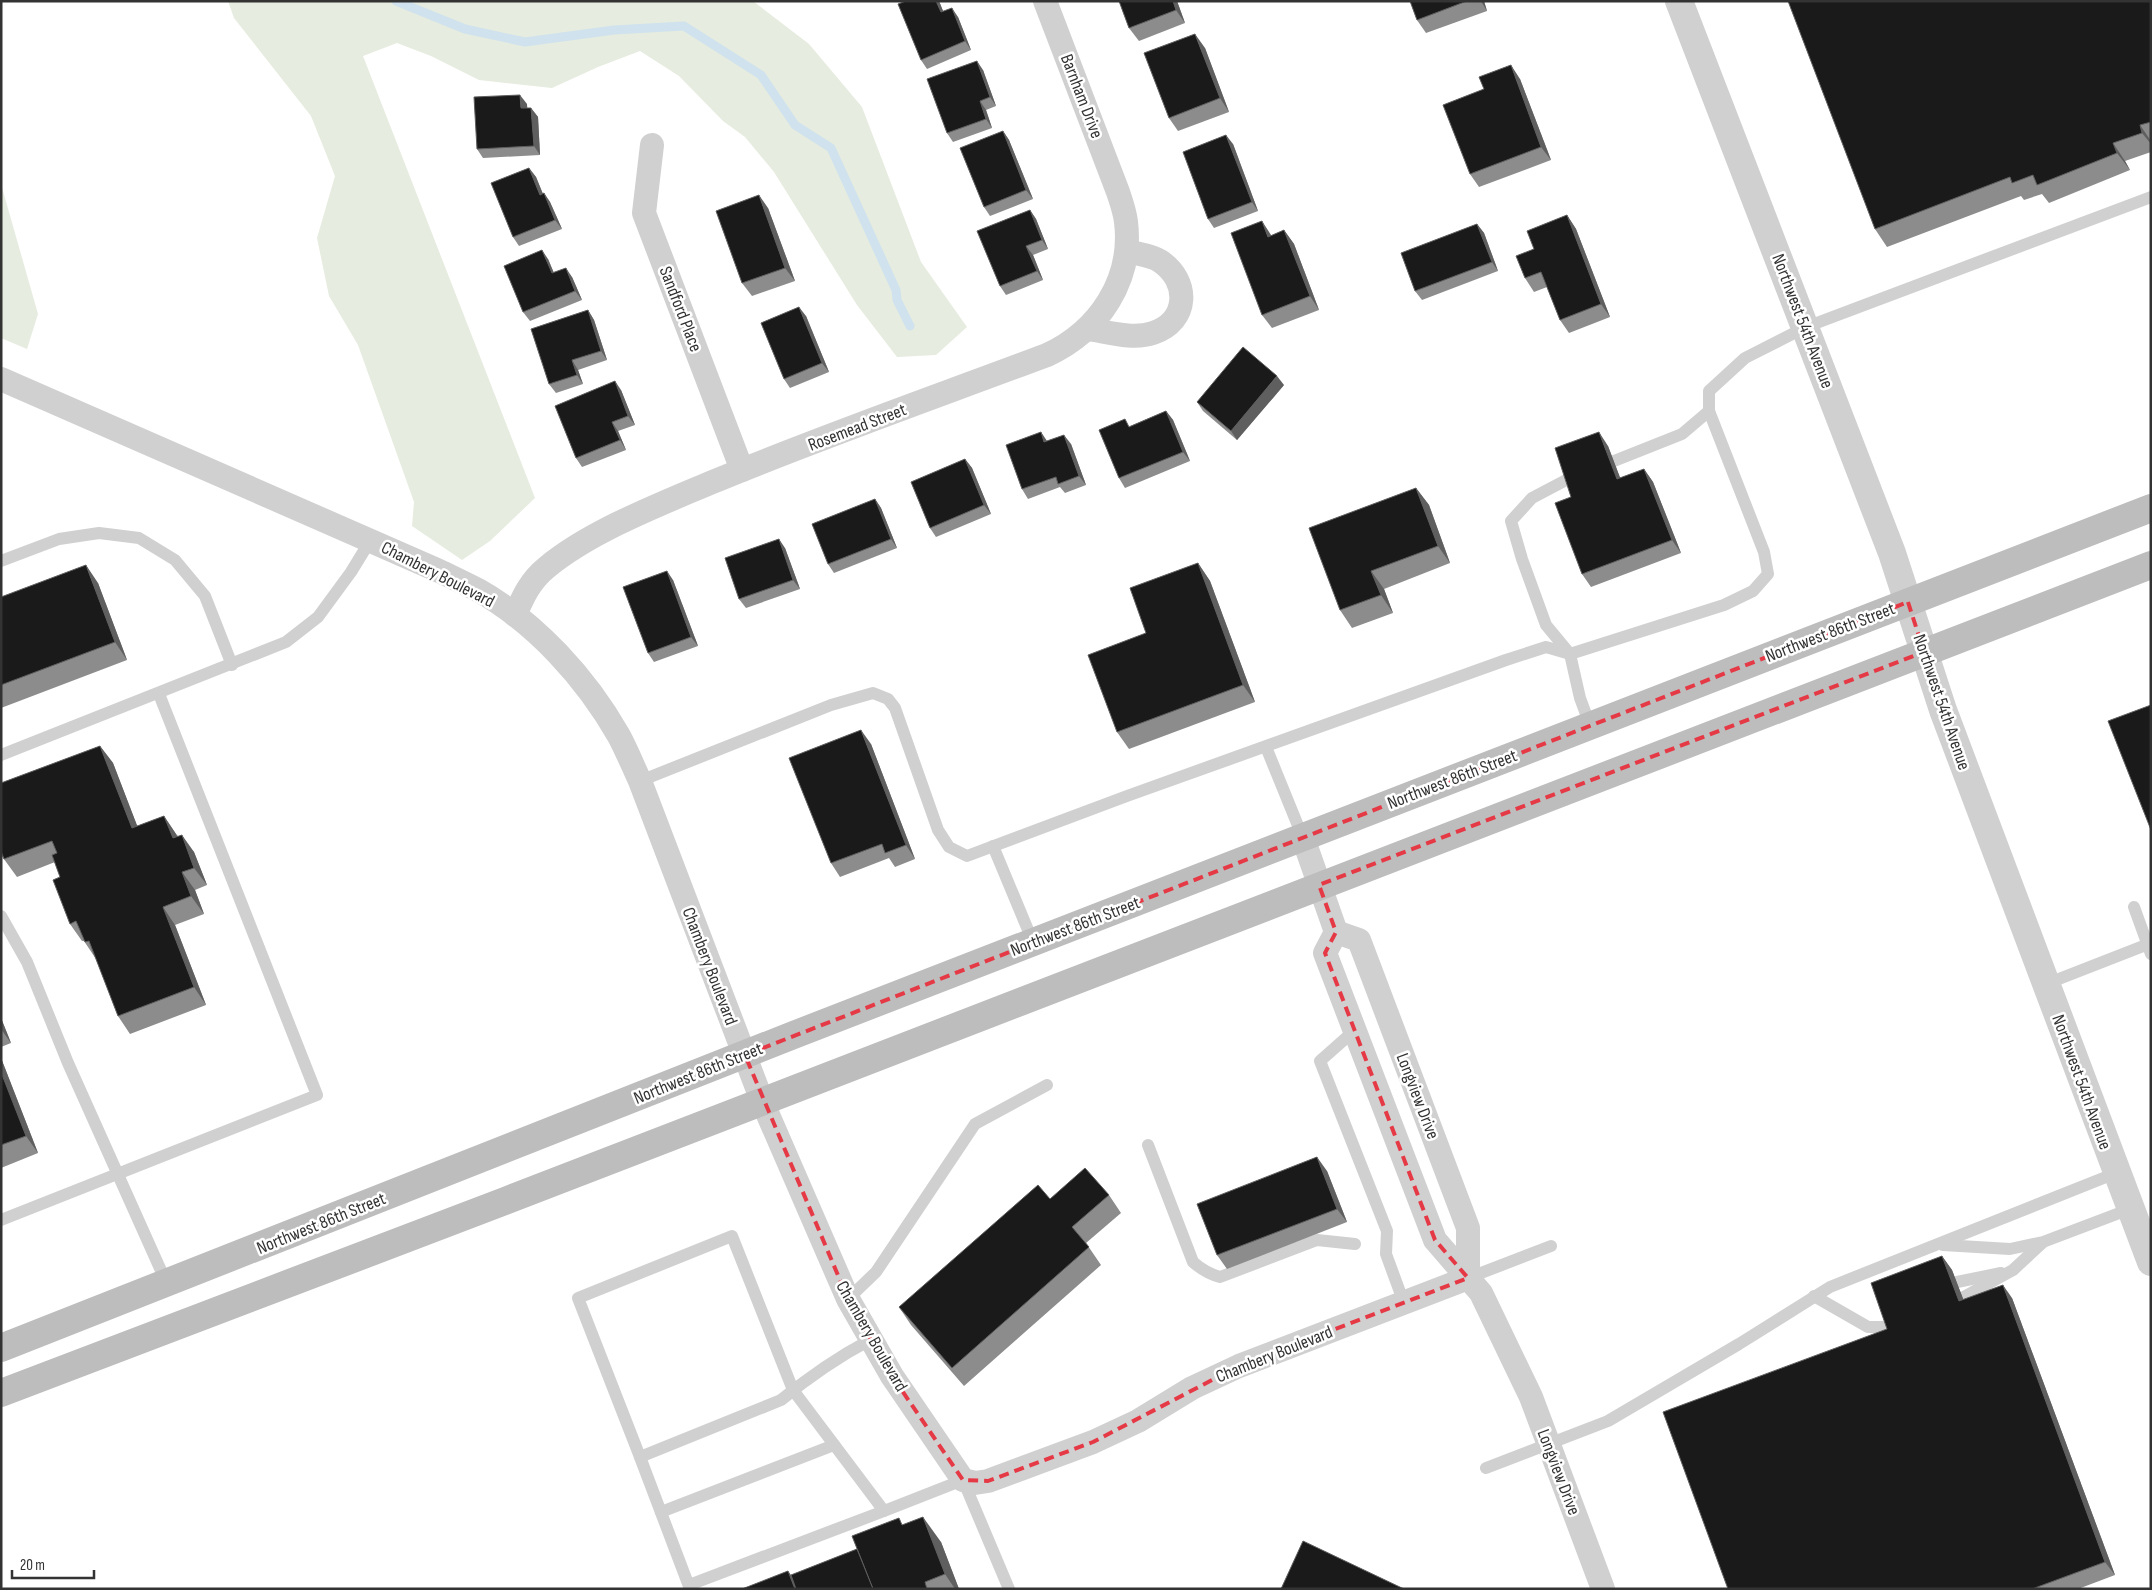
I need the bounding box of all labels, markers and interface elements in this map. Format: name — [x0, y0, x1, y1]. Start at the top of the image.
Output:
street label: Barnham Drive — [1056, 51, 1107, 141]
street label: Northwest 54th Avenue — [1767, 251, 1838, 391]
street label: Sandford Place — [655, 264, 706, 355]
street label: Rosemead Street — [805, 399, 910, 456]
street label: Chambery Boulevard — [378, 537, 498, 612]
street label: Northwest 86th Street — [1762, 598, 1898, 667]
street label: Northwest 54th Avenue — [1908, 632, 1975, 773]
street label: Northwest 86th Street — [1384, 745, 1520, 814]
street label: Northwest 86th Street — [1007, 892, 1143, 961]
street label: Chambery Boulevard — [677, 904, 742, 1028]
street label: Northwest 54th Avenue — [2047, 1012, 2116, 1153]
street label: Northwest 86th Street — [631, 1038, 766, 1109]
street label: Longview Drive — [1392, 1050, 1444, 1142]
street label: Northwest 86th Street — [254, 1188, 389, 1259]
street label: Chambery Boulevard — [831, 1277, 912, 1395]
street label: Chambery Boulevard — [1213, 1321, 1336, 1387]
street label: Longview Drive — [1533, 1426, 1585, 1518]
scale bar — [12, 1548, 95, 1580]
text: 20 m — [20, 1556, 45, 1575]

